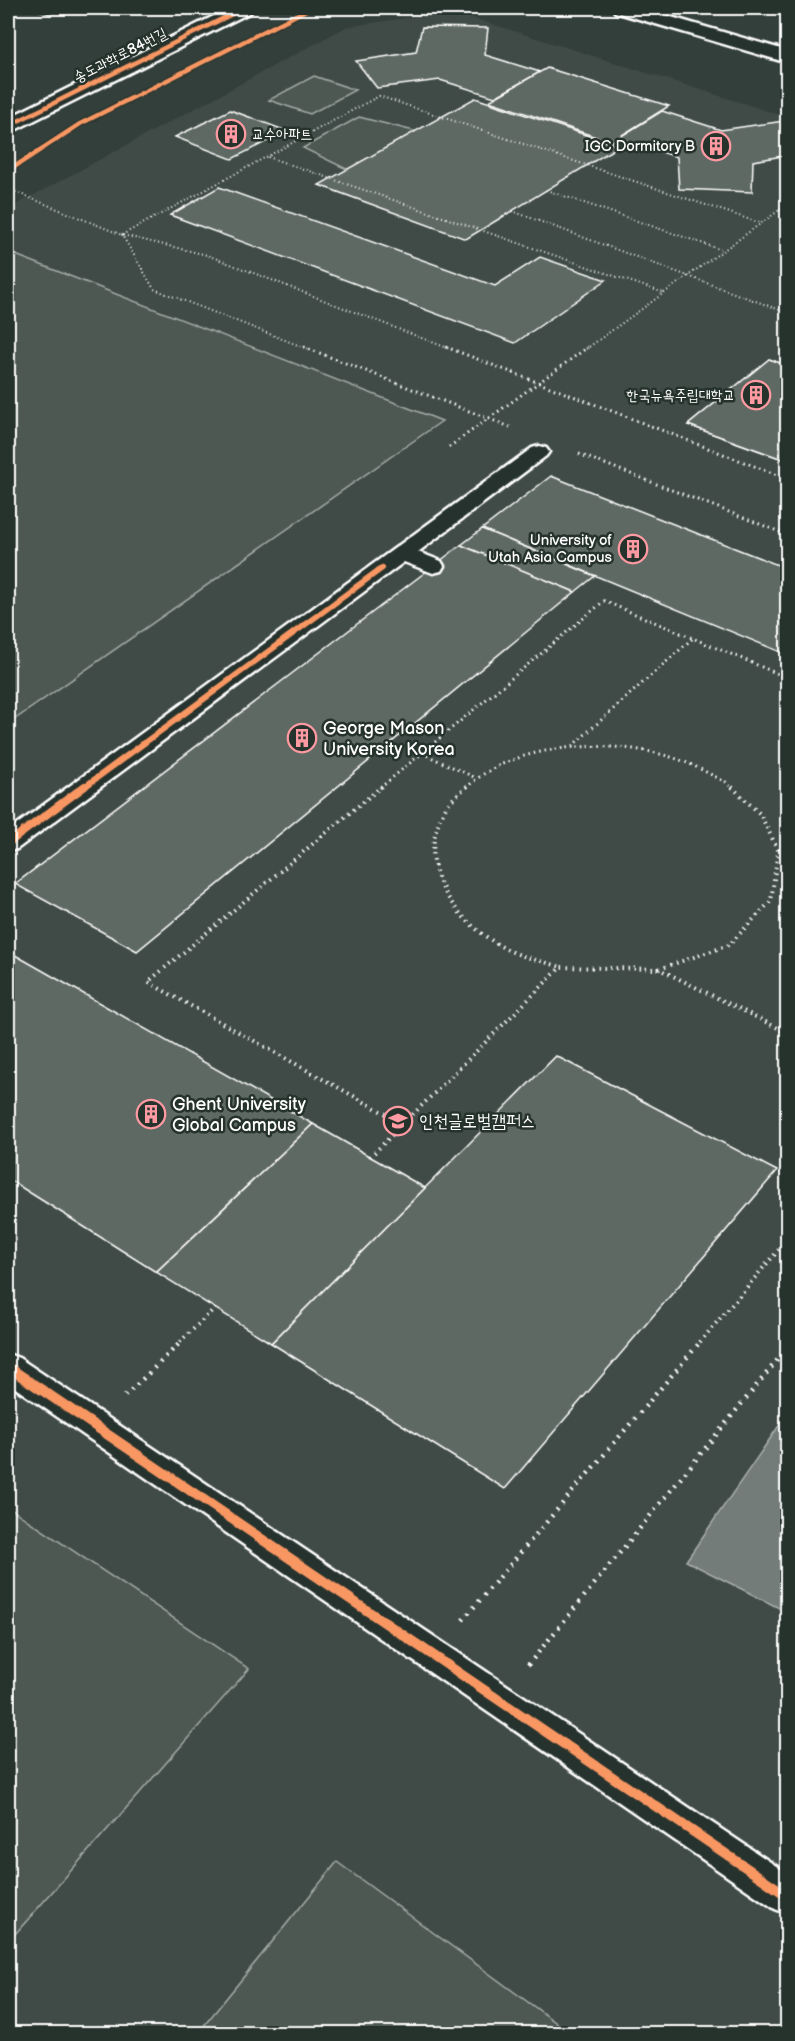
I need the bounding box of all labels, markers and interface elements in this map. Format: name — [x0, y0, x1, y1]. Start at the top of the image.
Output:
street label: 송도과학로84번길 — [70, 24, 170, 87]
building icon: 교수아파트 — [215, 118, 247, 150]
place label: 교수아파트 — [252, 125, 312, 144]
building icon: IGC Dormitory B — [700, 130, 732, 162]
place label: IGC Dormitory B — [585, 137, 695, 156]
building icon: 한국뉴욕주립대학교 — [740, 379, 772, 411]
place label: 한국뉴욕주립대학교 — [626, 386, 735, 405]
place label: University of Utah Asia Campus — [488, 531, 613, 567]
building icon: University of Utah Asia Campus — [617, 533, 649, 565]
place label: George Mason University Korea — [323, 718, 455, 760]
building icon: George Mason University Korea — [286, 722, 318, 754]
place label: Ghent University Global Campus — [172, 1094, 307, 1136]
building icon: Ghent University Global Campus — [135, 1098, 167, 1130]
school or university icon: 인천글로벌캠퍼스 — [382, 1105, 414, 1137]
place label: 인천글로벌캠퍼스 — [419, 1111, 535, 1132]

